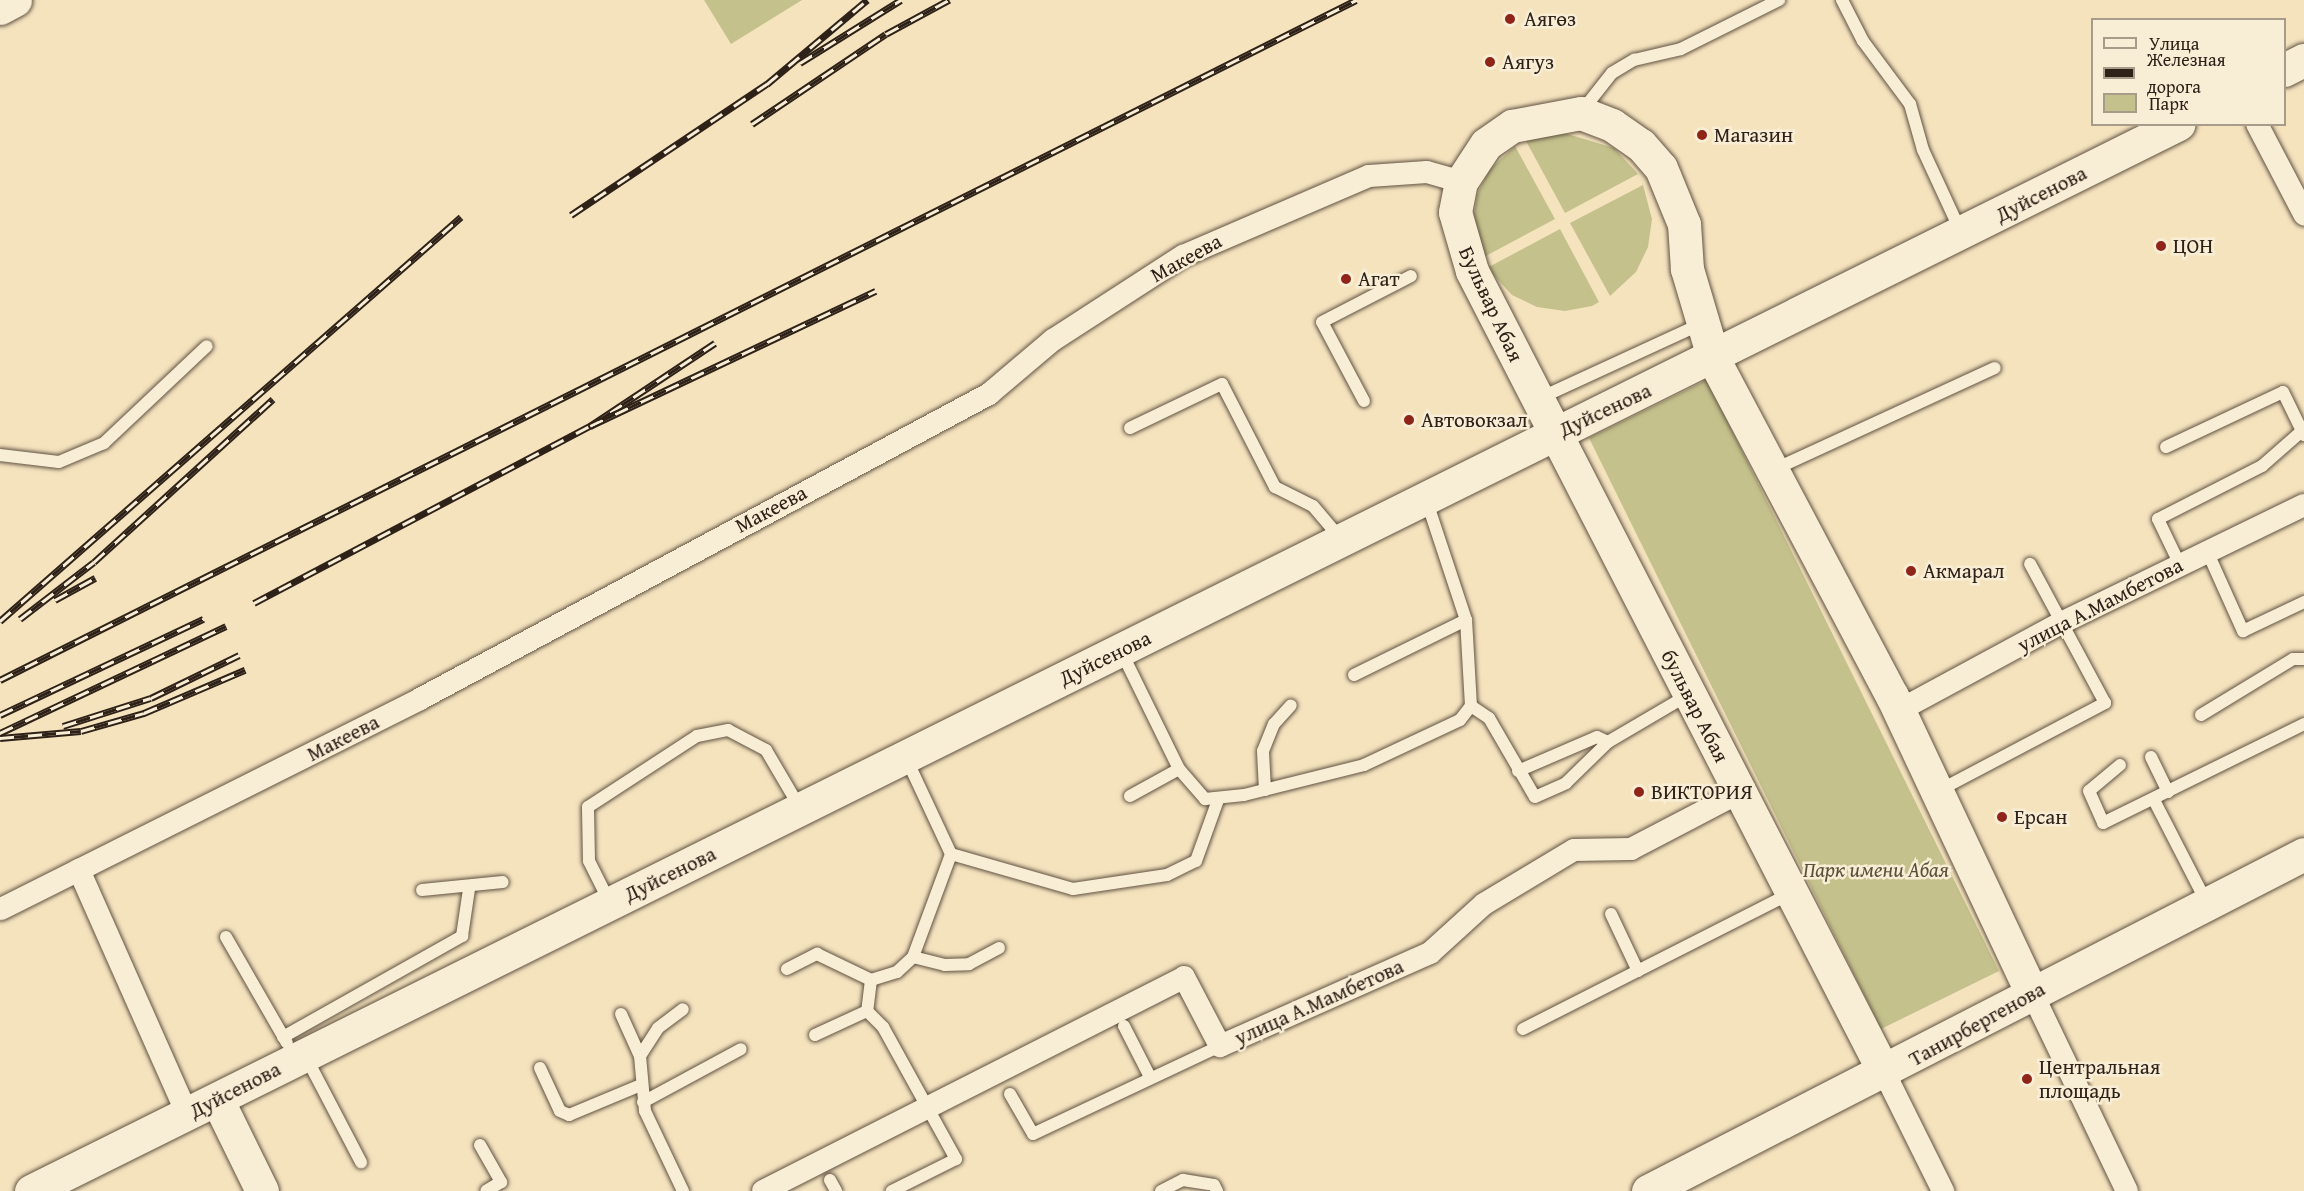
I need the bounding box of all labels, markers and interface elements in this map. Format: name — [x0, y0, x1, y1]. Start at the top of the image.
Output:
place label: Аягөз — [1524, 6, 1576, 32]
marker: Аягөз — [1501, 10, 1519, 28]
legend — [2091, 18, 2286, 126]
text: Улица — [2149, 30, 2199, 57]
text: Железная дорога — [2147, 46, 2226, 100]
place label: Аягуз — [1502, 49, 1554, 75]
marker: Аягуз — [1483, 55, 1497, 69]
text: Парк — [2149, 90, 2188, 117]
place label: Магазин — [1714, 122, 1793, 148]
marker: Магазин — [1695, 128, 1709, 142]
street label: Дуйсенова — [1991, 160, 2091, 228]
street label: Макеева — [1146, 228, 1226, 288]
place label: ЦОН — [2173, 233, 2213, 259]
marker: ЦОН — [2154, 239, 2168, 253]
street label: Бульвар Абая — [1453, 242, 1529, 366]
place label: Агат — [1358, 266, 1400, 292]
marker: Агат — [1339, 272, 1353, 286]
street label: Дуйсенова — [1555, 378, 1655, 442]
place label: Автовокзал — [1421, 407, 1527, 433]
marker: Автовокзал — [1402, 413, 1416, 427]
street label: Макеева — [731, 480, 811, 538]
street label: улица А.Мамбетова — [2013, 552, 2187, 658]
place label: Акмарал — [1923, 558, 2005, 584]
marker: Акмарал — [1904, 564, 1918, 578]
street label: Дуйсенова — [1055, 625, 1155, 691]
street label: бульвар Абая — [1656, 645, 1734, 767]
street label: Макеева — [303, 709, 383, 767]
place label: ВИКТОРИЯ — [1651, 779, 1752, 805]
marker: ВИКТОРИЯ — [1632, 785, 1646, 799]
place label: Ерсан — [2014, 804, 2067, 830]
marker: Ерсан — [1995, 810, 2009, 824]
street label: Дуйсенова — [620, 841, 720, 907]
park label: Парк имени Абая — [1803, 857, 1949, 883]
street label: улица А.Мамбетова — [1231, 953, 1407, 1051]
street label: Танирбергенова — [1905, 976, 2049, 1072]
place label: Центральная площадь — [2039, 1054, 2160, 1104]
street label: Дуйсенова — [185, 1056, 285, 1124]
marker: Центральная площадь — [2020, 1072, 2034, 1086]

